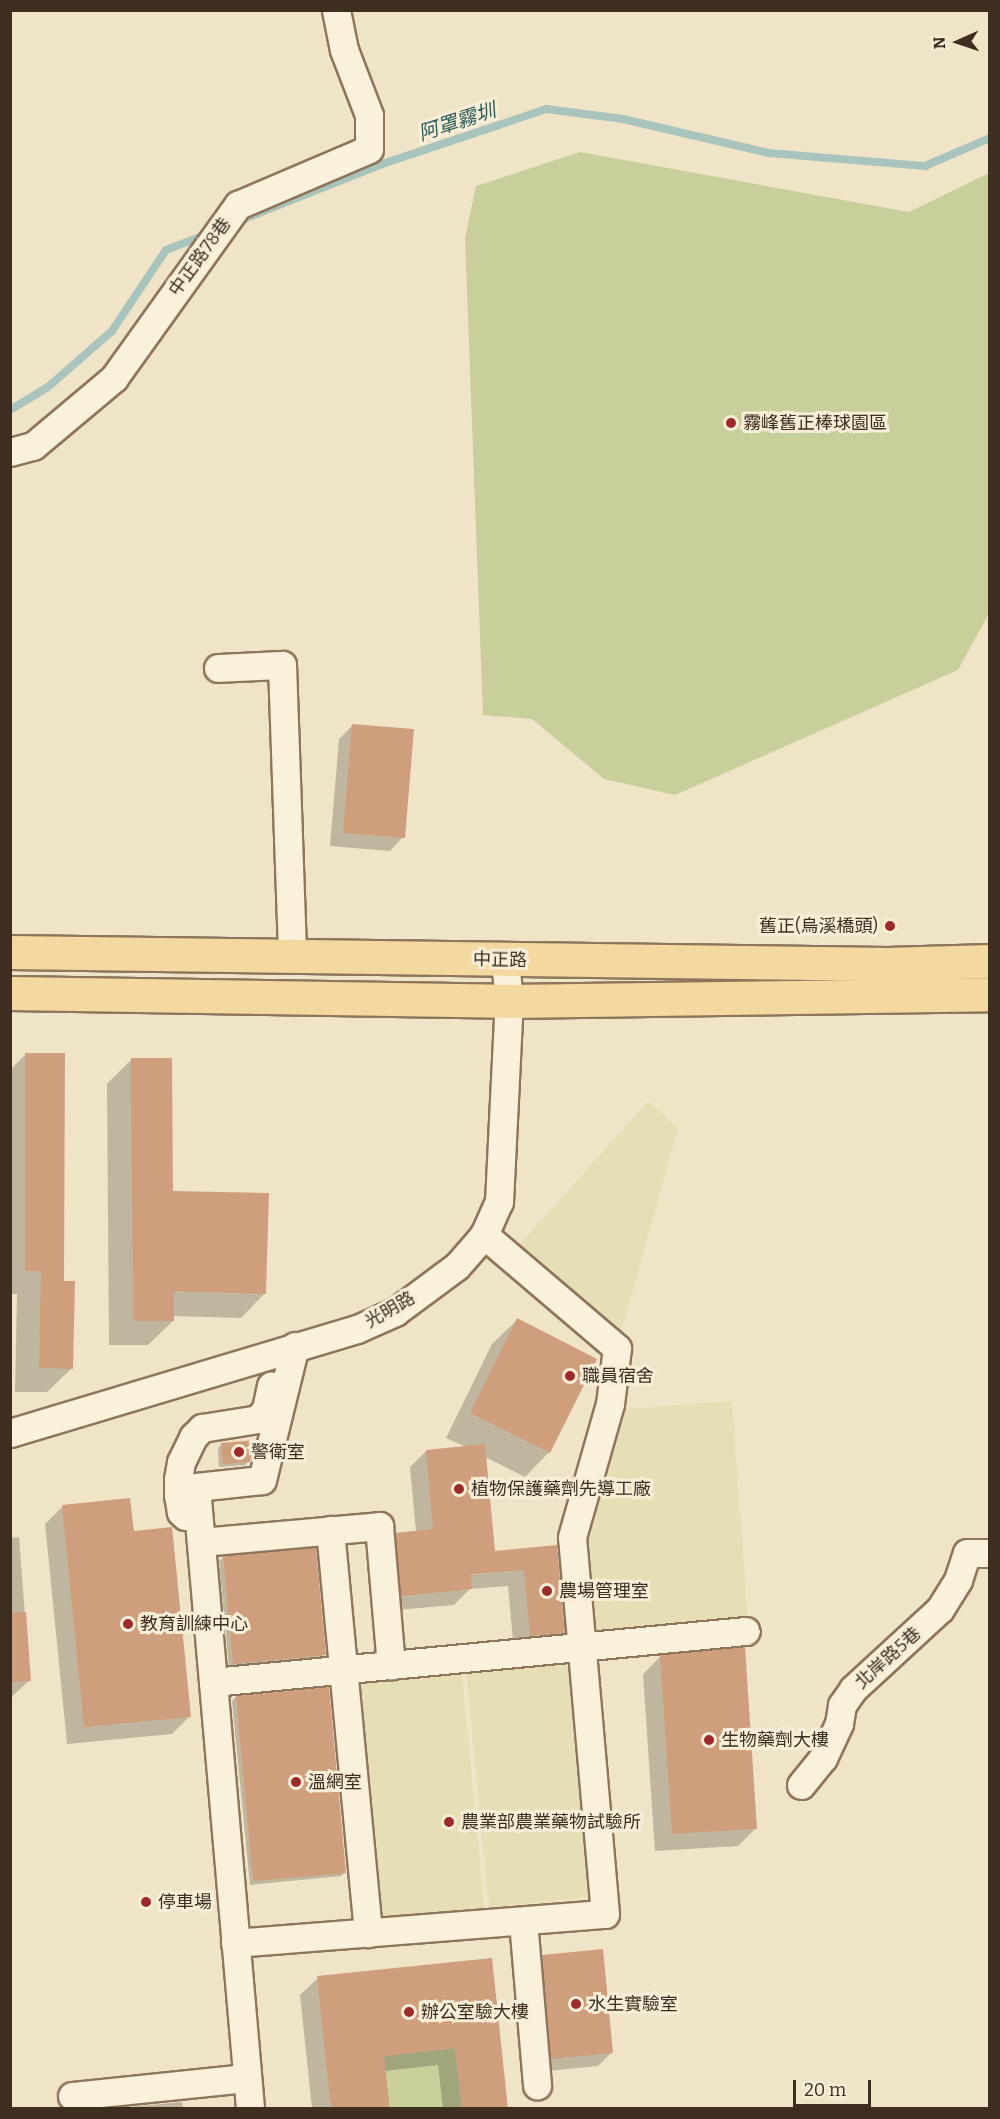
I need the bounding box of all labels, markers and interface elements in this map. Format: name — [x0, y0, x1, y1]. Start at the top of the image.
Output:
north arrow — [928, 12, 988, 72]
text: N — [930, 36, 949, 50]
water label: 阿罩霧圳 — [415, 98, 499, 146]
street label: 中正路78巷 — [164, 214, 236, 300]
place label: 霧峰舊正棒球園區 — [743, 412, 887, 434]
marker: 霧峰舊正棒球園區 — [724, 416, 738, 430]
place label: 舊正(烏溪橋頭) — [759, 915, 878, 937]
marker: 舊正(烏溪橋頭) — [883, 919, 897, 933]
street label: 中正路 — [473, 949, 527, 971]
street label: 光明路 — [361, 1287, 419, 1333]
place label: 職員宿舍 — [582, 1365, 654, 1387]
marker: 職員宿舍 — [563, 1369, 577, 1383]
place label: 警衛室 — [251, 1441, 305, 1463]
marker: 警衛室 — [232, 1445, 246, 1459]
place label: 植物保護藥劑先導工廠 — [471, 1478, 651, 1500]
marker: 植物保護藥劑先導工廠 — [452, 1482, 466, 1496]
place label: 農場管理室 — [559, 1580, 649, 1602]
marker: 農場管理室 — [540, 1584, 554, 1598]
place label: 教育訓練中心 — [140, 1613, 248, 1635]
marker: 教育訓練中心 — [121, 1617, 135, 1631]
street label: 北岸路5巷 — [850, 1623, 926, 1693]
place label: 生物藥劑大樓 — [721, 1729, 829, 1751]
marker: 生物藥劑大樓 — [702, 1733, 716, 1747]
place label: 溫網室 — [308, 1771, 362, 1793]
marker: 溫網室 — [289, 1775, 303, 1789]
place label: 農業部農業藥物試驗所 — [461, 1811, 641, 1833]
marker: 農業部農業藥物試驗所 — [442, 1815, 456, 1829]
place label: 停車場 — [158, 1891, 212, 1913]
marker: 停車場 — [139, 1895, 153, 1909]
place label: 水生實驗室 — [588, 1993, 678, 2015]
marker: 水生實驗室 — [569, 1997, 583, 2011]
place label: 辦公室驗大樓 — [421, 2001, 529, 2023]
marker: 辦公室驗大樓 — [402, 2005, 416, 2019]
scale bar — [796, 2068, 874, 2106]
text: 20 m — [804, 2079, 846, 2101]

